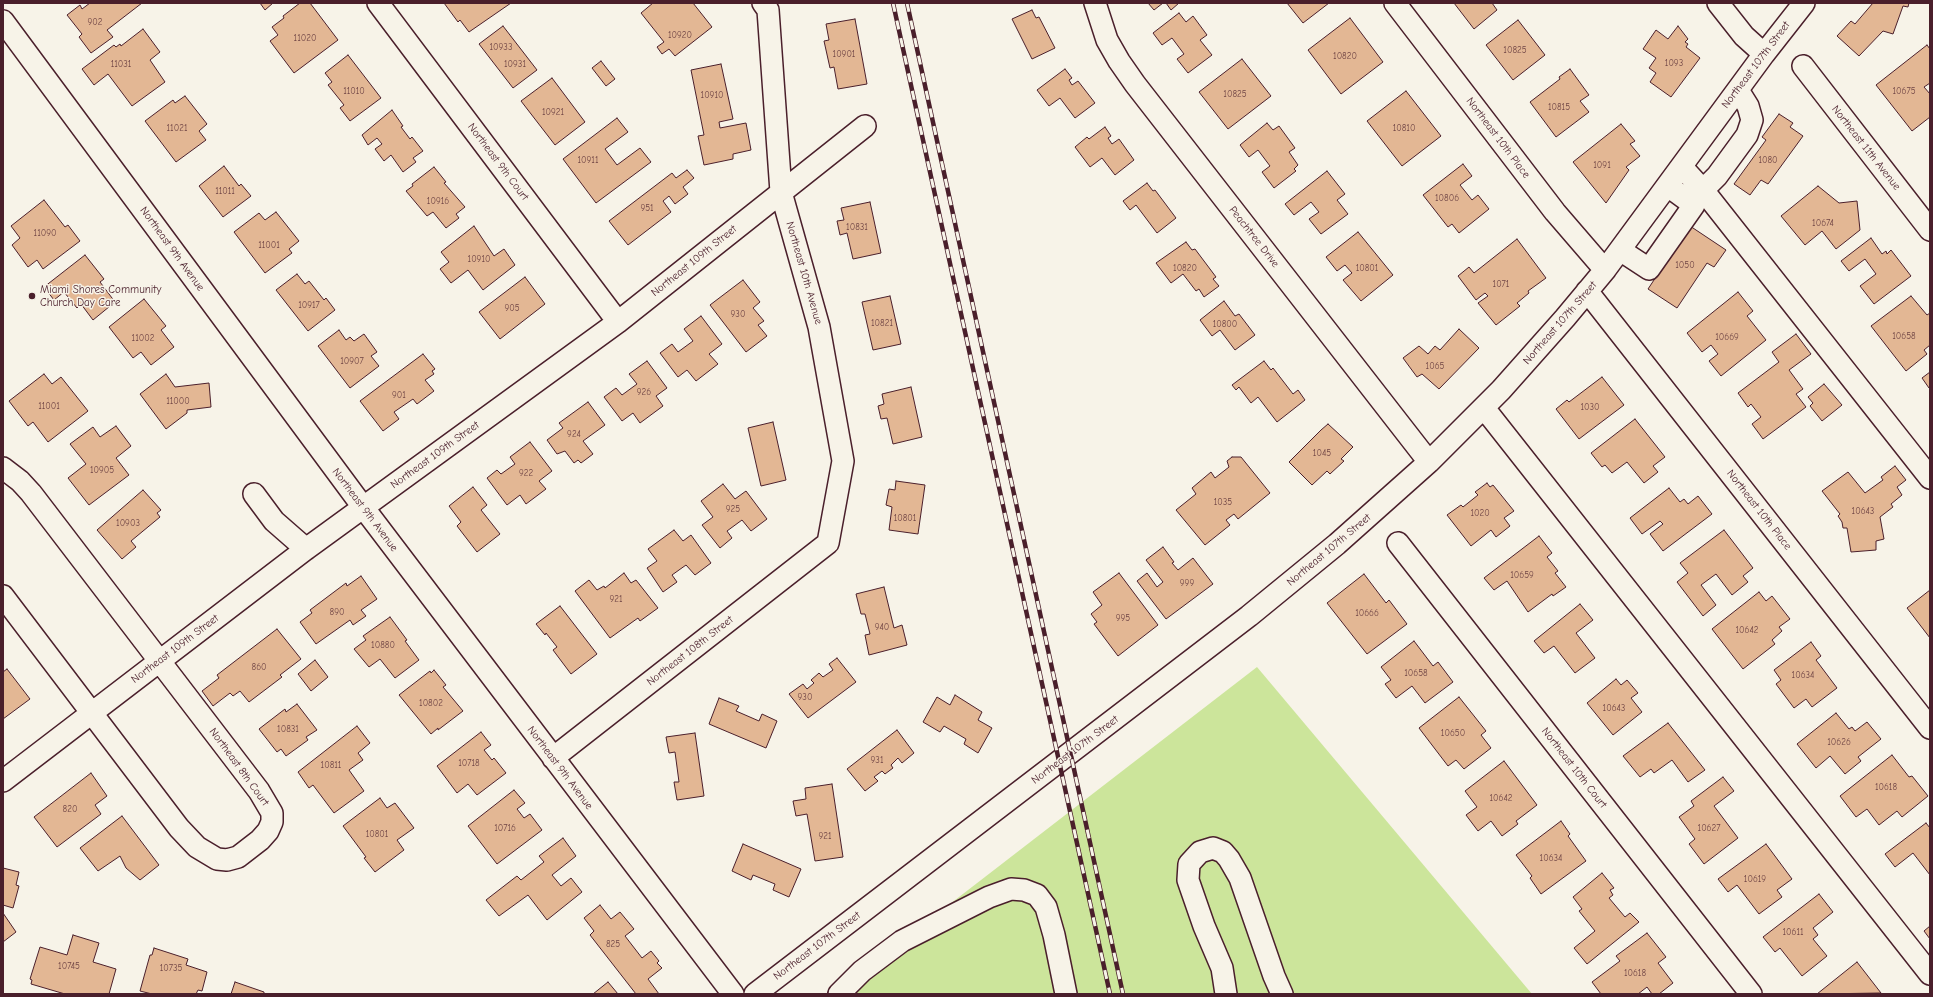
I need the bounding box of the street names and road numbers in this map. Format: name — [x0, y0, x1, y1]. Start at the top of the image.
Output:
street label: Northeast 107th Street — [1719, 19, 1793, 111]
street label: Northeast 10th Place — [1463, 95, 1533, 181]
street label: Northeast 11th Avenue — [1829, 103, 1903, 193]
street label: Northeast 9th Court — [465, 121, 531, 203]
street label: Northeast 9th Avenue — [137, 204, 207, 294]
street label: Peachtree Drive — [1226, 204, 1282, 270]
street label: Northeast 10th Avenue — [783, 220, 825, 326]
street label: Northeast 109th Street — [649, 222, 739, 300]
street label: Northeast 107th Street — [1520, 279, 1600, 367]
street label: Northeast 109th Street — [388, 418, 482, 492]
street label: Northeast 9th Avenue — [329, 466, 401, 554]
street label: Northeast 10th Place — [1724, 467, 1794, 553]
street label: Northeast 107th Street — [1284, 511, 1374, 589]
street label: Northeast 109th Street — [129, 612, 221, 686]
street label: Northeast 108th Street — [644, 613, 736, 689]
street label: Northeast 107th Street — [1029, 713, 1121, 787]
street label: Northeast 9th Avenue — [524, 724, 596, 812]
street label: Northeast 8th Court — [206, 725, 272, 809]
street label: Northeast 10th Court — [1538, 725, 1610, 811]
street label: Northeast 107th Street — [771, 909, 863, 983]

